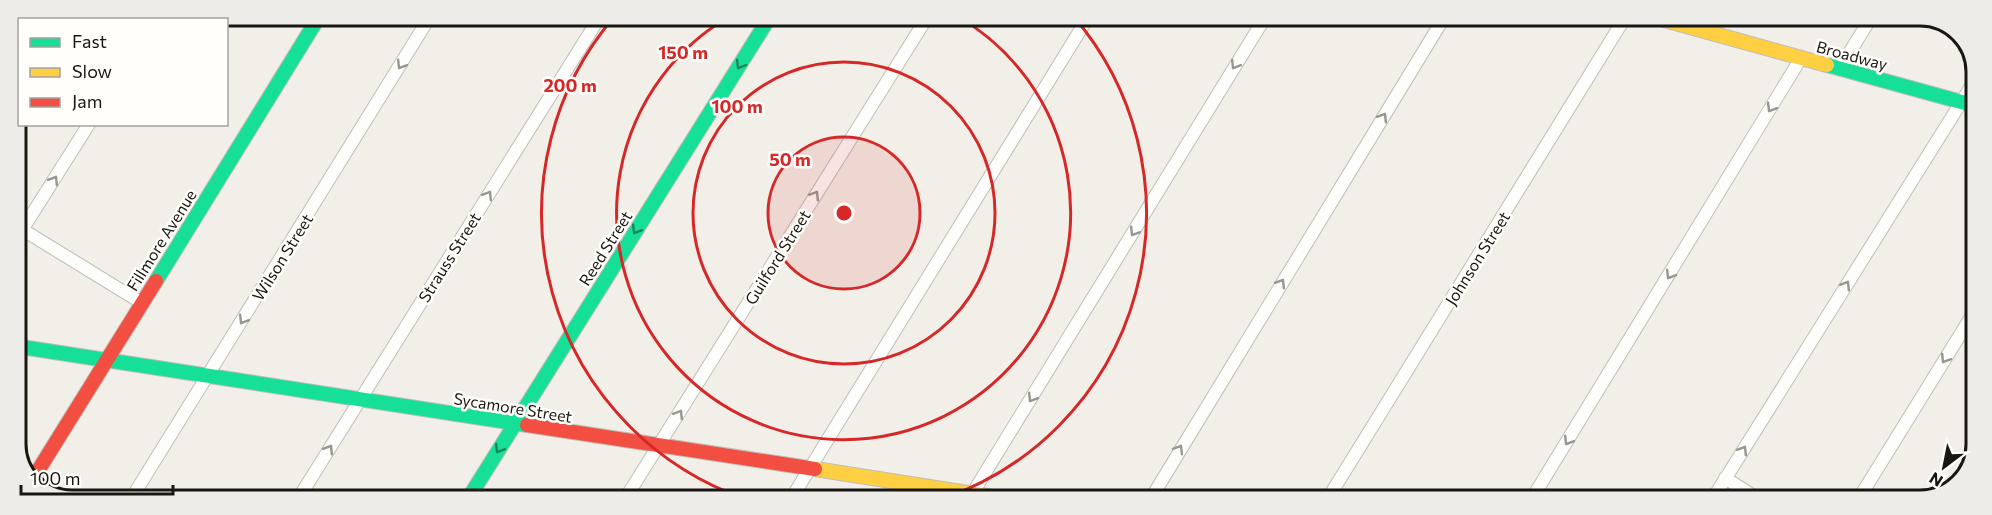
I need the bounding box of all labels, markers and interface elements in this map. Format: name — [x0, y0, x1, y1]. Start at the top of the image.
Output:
legend — [18, 18, 228, 126]
text: Fast — [72, 30, 107, 52]
street label: Broadway — [1814, 36, 1890, 74]
text: 150 m — [658, 41, 708, 63]
one-way arrow — [1231, 58, 1242, 69]
one-way arrow — [396, 59, 408, 69]
one-way arrow — [735, 59, 747, 69]
text: Slow — [72, 60, 112, 82]
text: 200 m — [543, 74, 597, 96]
text: Jam — [72, 90, 102, 112]
text: 100 m — [711, 95, 763, 117]
one-way arrow — [1766, 102, 1778, 112]
one-way arrow — [1376, 113, 1388, 123]
text: 50 m — [769, 148, 811, 170]
one-way arrow — [46, 176, 58, 186]
street label: Fillmore Avenue — [122, 186, 200, 294]
one-way arrow — [481, 191, 493, 201]
one-way arrow — [808, 191, 820, 201]
centre of rings — [834, 203, 854, 223]
street label: Guilford Street — [740, 206, 814, 308]
street label: Reed Street — [575, 207, 636, 289]
street label: Johnson Street — [1441, 207, 1514, 308]
street label: Strauss Street — [414, 208, 484, 305]
street label: Wilson Street — [248, 210, 316, 304]
one-way arrow — [632, 223, 643, 234]
one-way arrow — [1130, 225, 1141, 236]
one-way arrow — [1665, 269, 1677, 279]
one-way arrow — [1274, 279, 1286, 289]
one-way arrow — [1839, 281, 1851, 291]
one-way arrow — [238, 314, 250, 324]
one-way arrow — [1941, 353, 1953, 363]
street label: Sycamore Street — [452, 388, 574, 426]
one-way arrow — [1027, 392, 1039, 402]
one-way arrow — [671, 410, 683, 420]
one-way arrow — [1564, 434, 1575, 445]
north arrow — [1914, 437, 1974, 497]
one-way arrow — [495, 442, 506, 453]
one-way arrow — [322, 445, 334, 455]
one-way arrow — [1172, 445, 1184, 455]
one-way arrow — [1735, 446, 1747, 456]
scale bar — [21, 458, 172, 496]
text: 100 m — [30, 467, 80, 489]
text: N — [1926, 469, 1946, 491]

